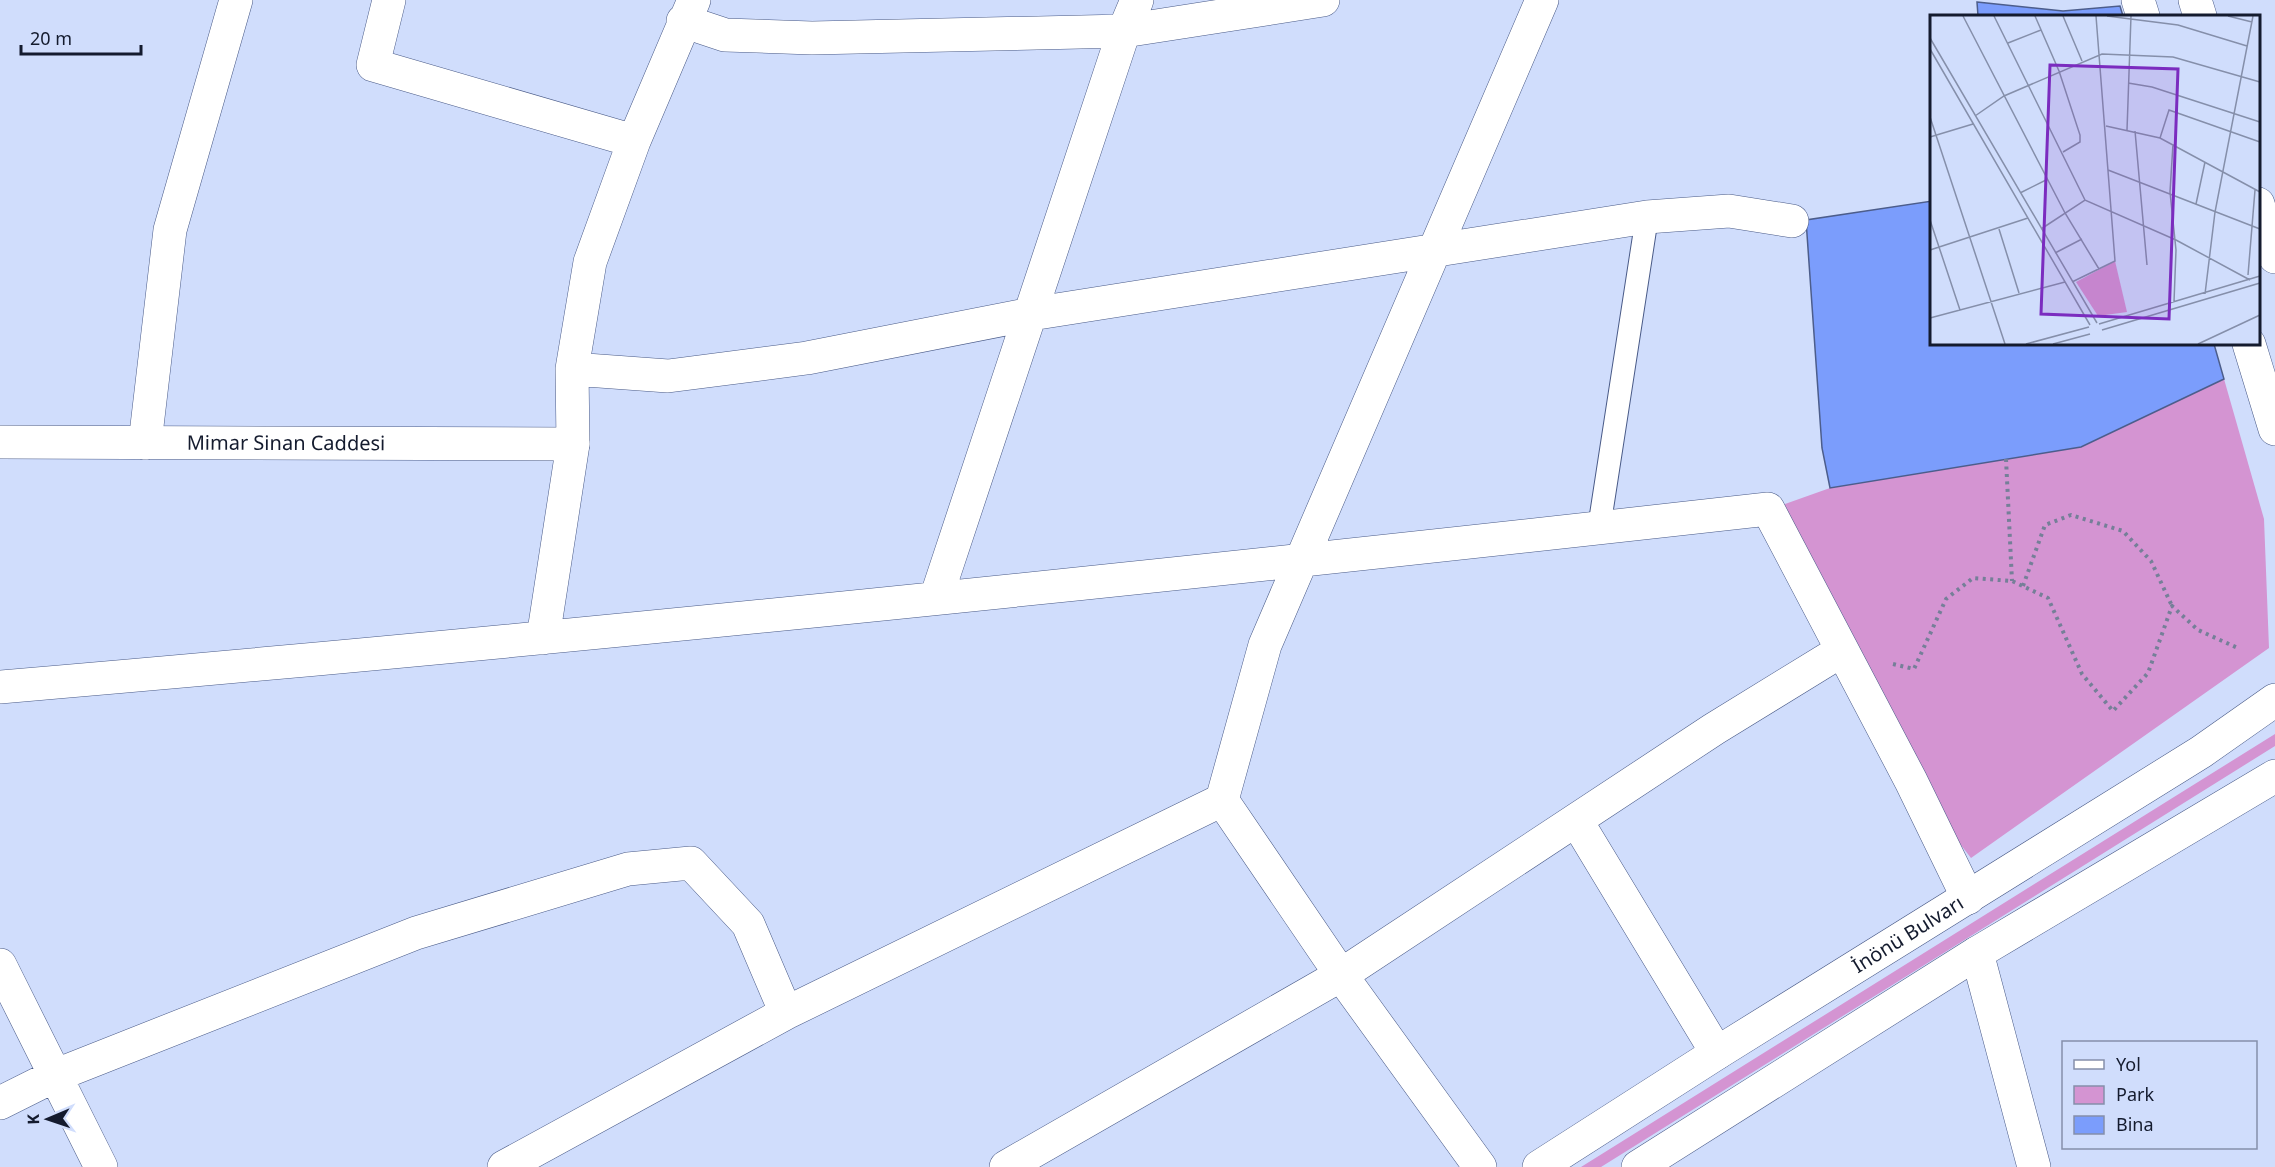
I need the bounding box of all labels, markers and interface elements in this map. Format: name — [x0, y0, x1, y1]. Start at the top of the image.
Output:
inset map — [1930, 15, 2260, 345]
scale bar — [21, 18, 141, 56]
text: 20 m — [30, 26, 72, 50]
street label: Mimar Sinan Caddesi — [187, 429, 385, 456]
street label: İnönü Bulvarı — [1847, 889, 1968, 979]
legend — [2062, 1041, 2257, 1149]
text: Yol — [2116, 1052, 2141, 1076]
text: Park — [2116, 1082, 2154, 1106]
north arrow — [18, 1089, 78, 1149]
text: Bina — [2116, 1112, 2154, 1136]
text: K — [22, 1113, 44, 1125]

